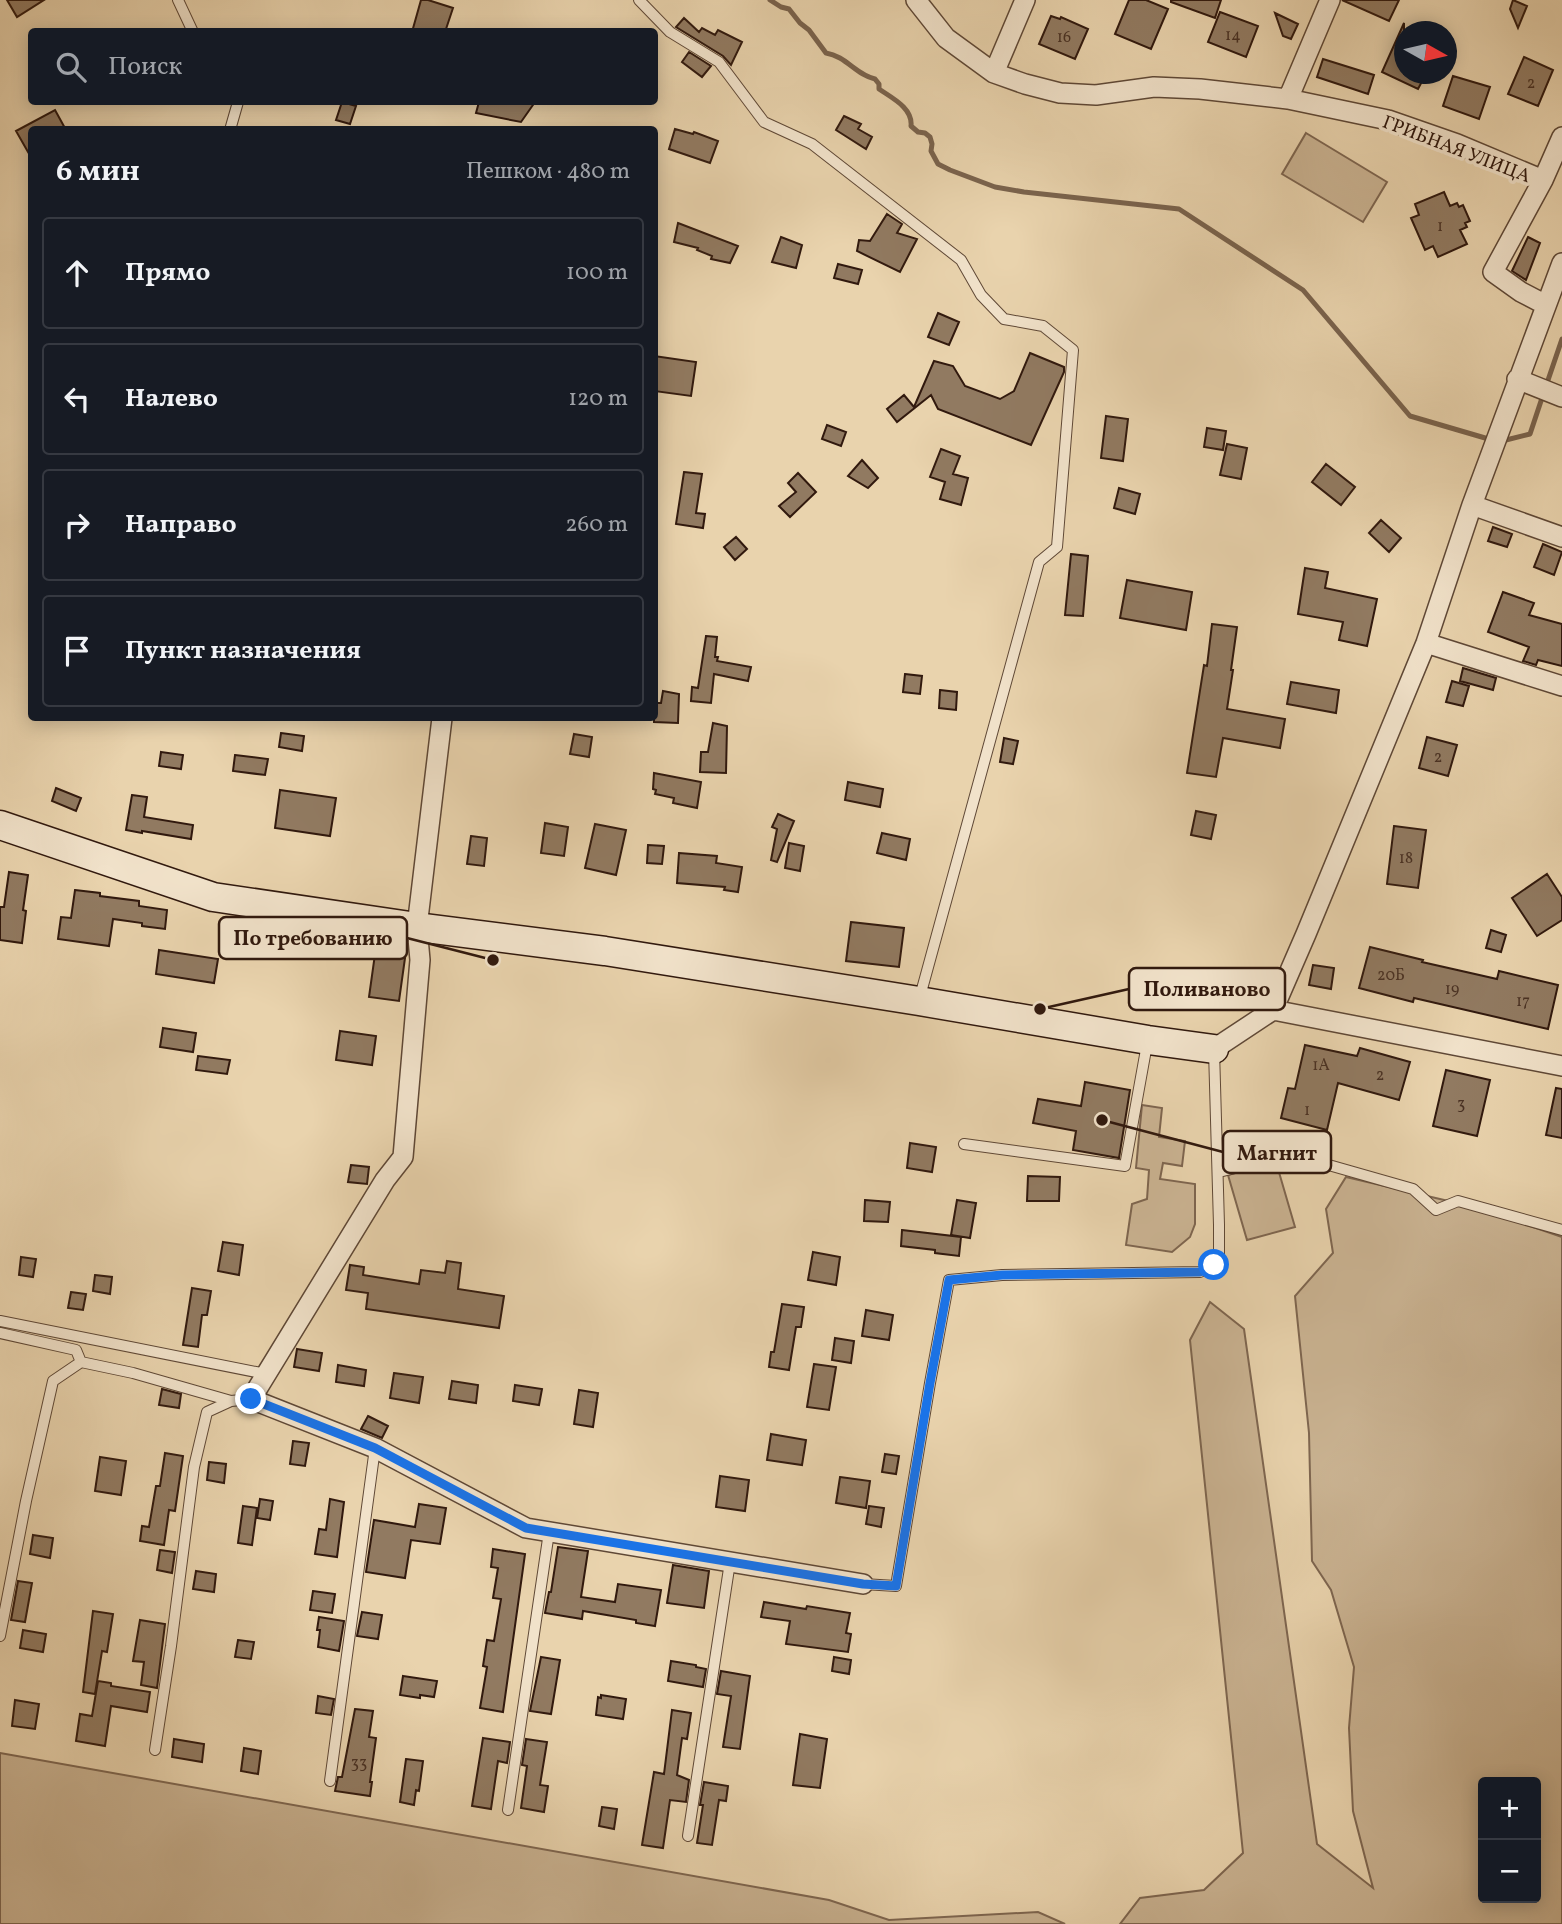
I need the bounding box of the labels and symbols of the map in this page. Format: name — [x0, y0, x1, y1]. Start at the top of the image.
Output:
north arrow — [1394, 21, 1457, 84]
house number: 14 — [1225, 25, 1241, 47]
house number: 16 — [1057, 27, 1071, 49]
house number: 2 — [1527, 73, 1535, 95]
street label: ГРИБНАЯ УЛИЦА — [1378, 110, 1534, 190]
house number: 1 — [1437, 216, 1443, 238]
house number: 2 — [1434, 747, 1442, 769]
house number: 18 — [1399, 848, 1413, 870]
callout: По требованию — [219, 917, 407, 959]
text: По требованию — [233, 925, 393, 954]
house number: 20Б — [1377, 965, 1405, 987]
callout: Поливаново — [1129, 968, 1285, 1010]
text: Поливаново — [1143, 976, 1271, 1005]
house number: 19 — [1445, 979, 1459, 1001]
house number: 17 — [1516, 991, 1530, 1013]
house number: 1А — [1312, 1055, 1330, 1077]
house number: 2 — [1376, 1065, 1384, 1087]
house number: 3 — [1457, 1094, 1465, 1116]
house number: 1 — [1304, 1100, 1310, 1122]
callout: Магнит — [1223, 1131, 1331, 1173]
text: Магнит — [1237, 1140, 1318, 1169]
route start — [1198, 1249, 1229, 1280]
route end — [235, 1383, 266, 1414]
house number: 33 — [351, 1753, 367, 1775]

